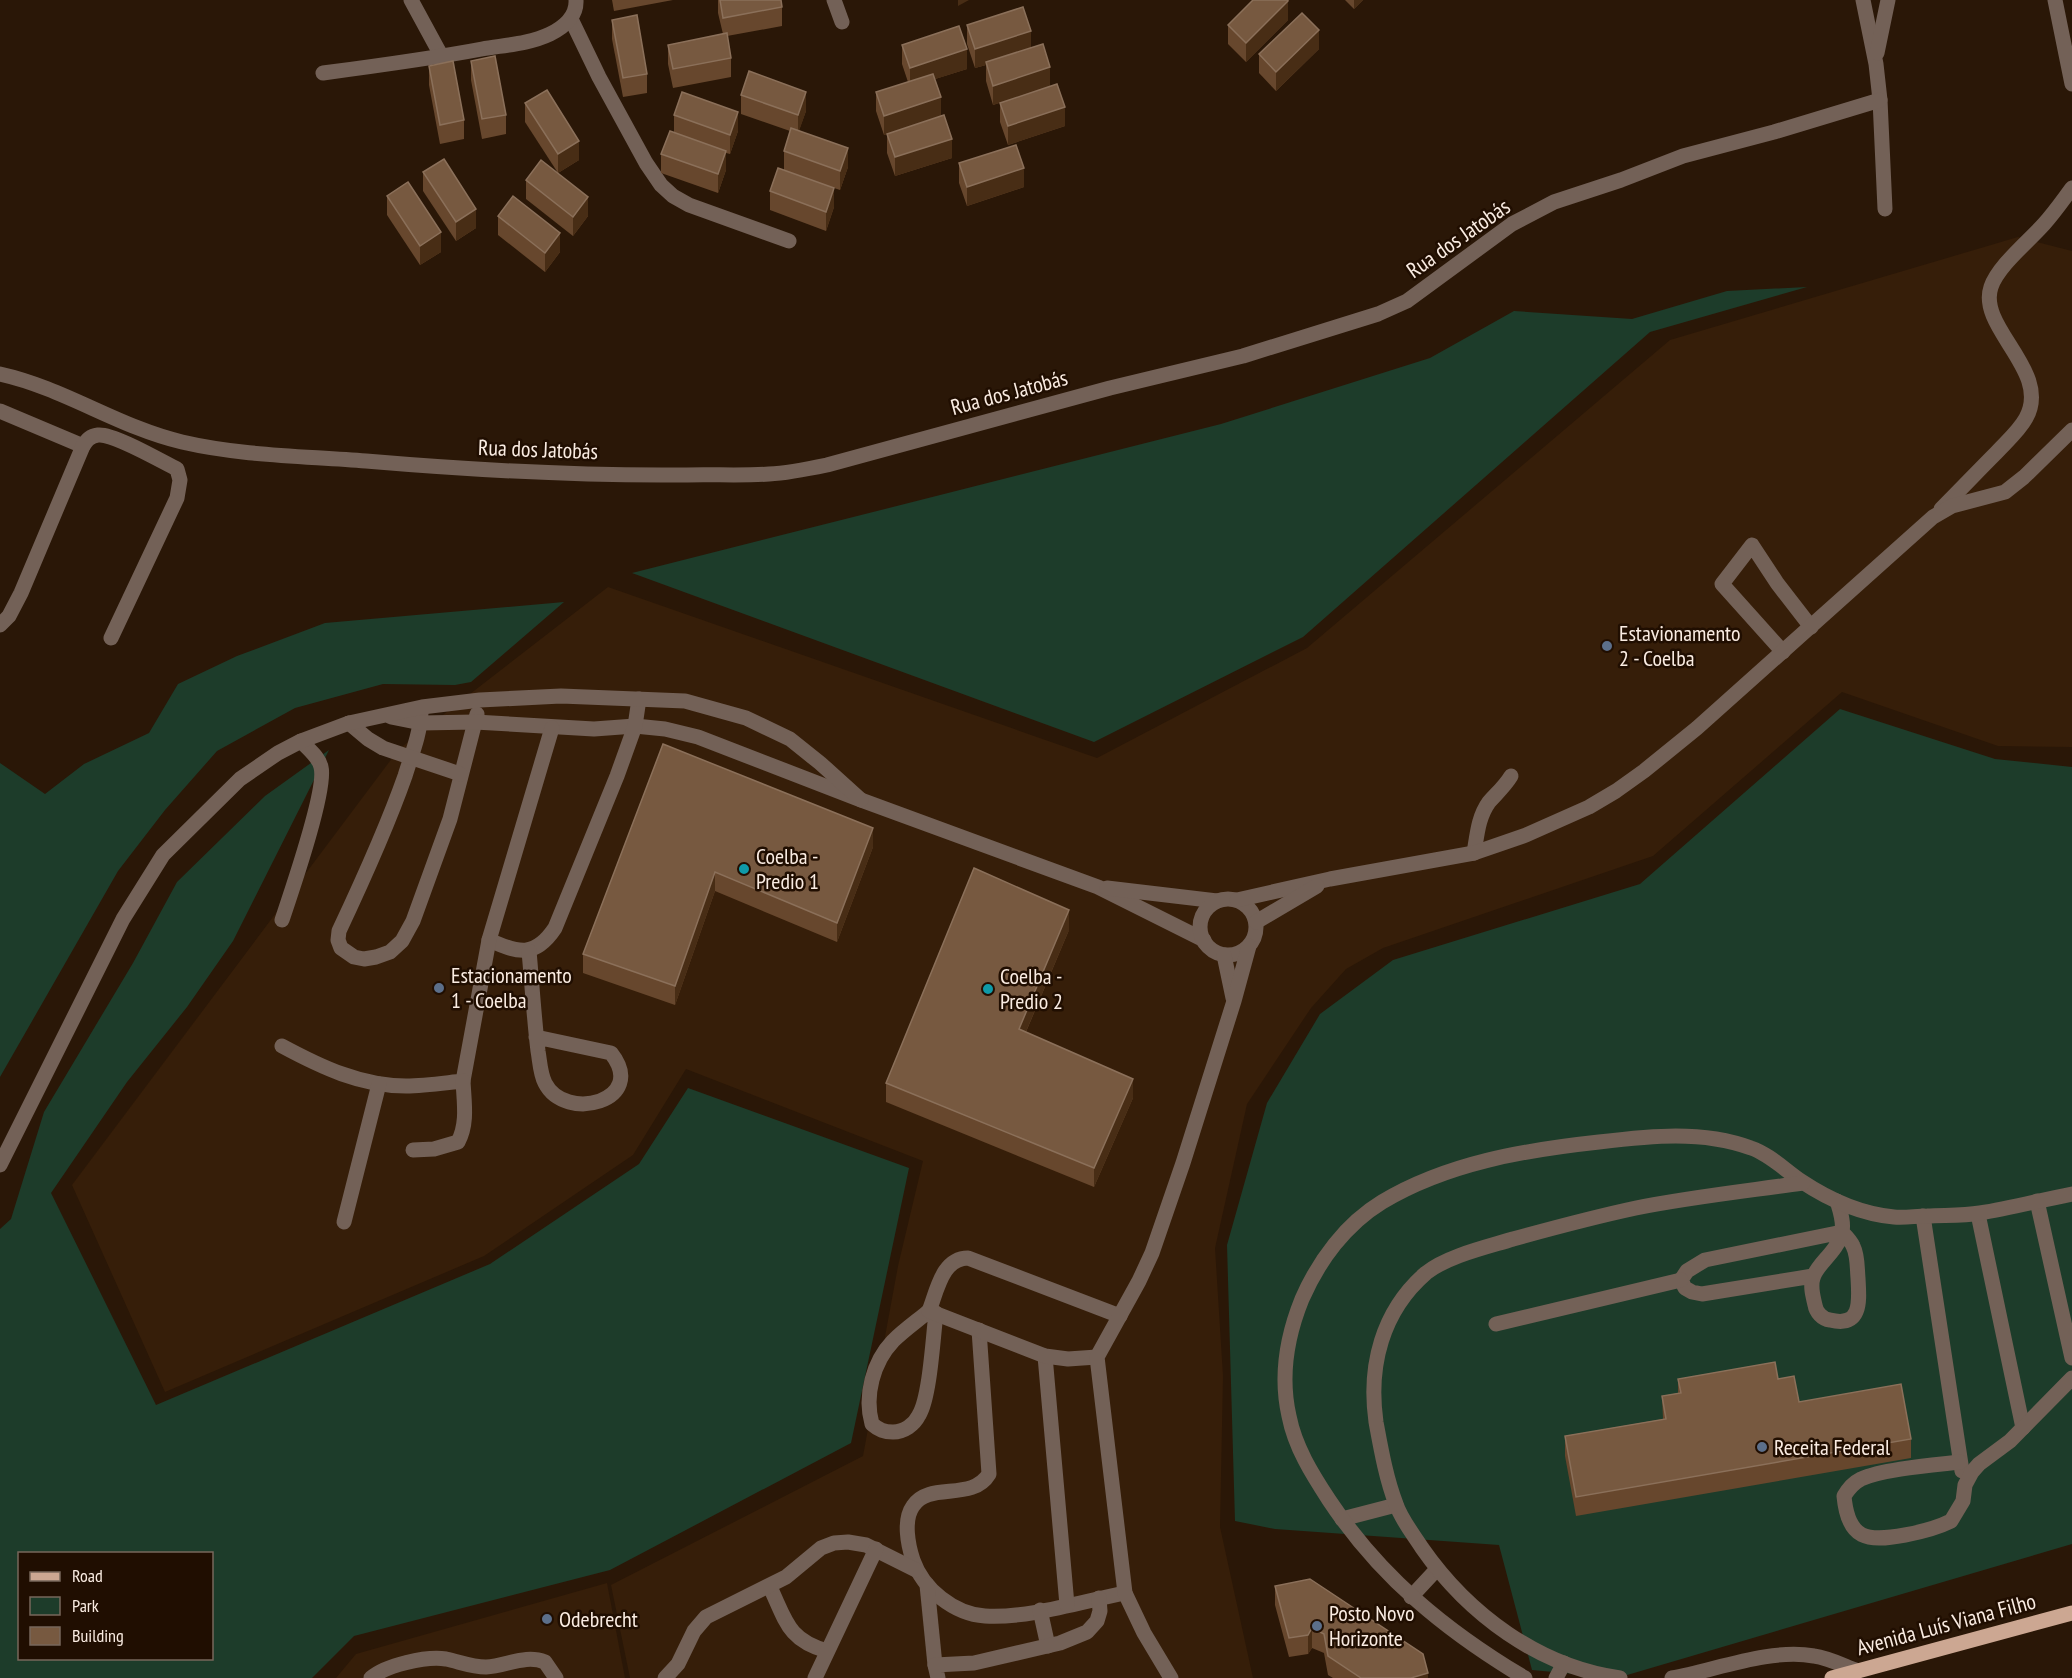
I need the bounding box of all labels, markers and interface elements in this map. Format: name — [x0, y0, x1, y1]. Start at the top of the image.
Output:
street label: Rua dos Jatobás — [1401, 192, 1515, 284]
street label: Rua dos Jatobás — [947, 363, 1071, 421]
street label: Rua dos Jatobás — [478, 433, 598, 465]
place label: Estavionamento 2 - Coelba — [1619, 619, 1740, 672]
marker: Estavionamento 2 - Coelba — [1600, 639, 1614, 653]
place label: Coelba - Predio 1 — [756, 842, 819, 895]
marker: Coelba - Predio 1 — [737, 862, 751, 876]
place label: Estacionamento 1 - Coelba — [451, 961, 572, 1014]
place label: Coelba - Predio 2 — [1000, 962, 1063, 1015]
marker: Estacionamento 1 - Coelba — [432, 981, 446, 995]
marker: Coelba - Predio 2 — [981, 982, 995, 996]
place label: Receita Federal — [1774, 1433, 1891, 1461]
marker: Receita Federal — [1755, 1440, 1769, 1454]
legend — [18, 1552, 213, 1660]
text: Road — [72, 1564, 103, 1587]
street label: Avenida Luís Viana Filho — [1853, 1587, 2039, 1661]
text: Park — [72, 1594, 99, 1617]
place label: Posto Novo Horizonte — [1329, 1599, 1414, 1652]
place label: Odebrecht — [559, 1605, 638, 1633]
marker: Odebrecht — [540, 1612, 554, 1626]
marker: Posto Novo Horizonte — [1310, 1619, 1324, 1633]
text: Building — [72, 1624, 124, 1647]

